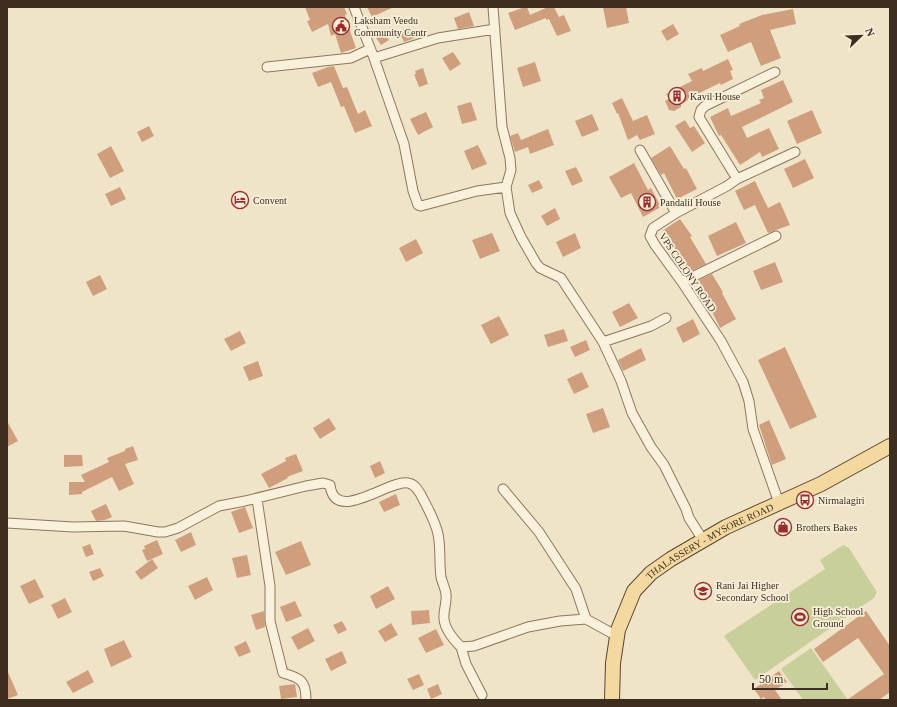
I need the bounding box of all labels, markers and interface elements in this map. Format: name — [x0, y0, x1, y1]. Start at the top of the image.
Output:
place label: Laksham Veedu Community Centr — [354, 15, 427, 38]
public building icon: Laksham Veedu Community Centr — [331, 16, 351, 36]
north arrow — [841, 16, 881, 56]
text: N — [863, 26, 877, 38]
building icon: Kavil House — [667, 86, 687, 106]
place label: Kavil House — [690, 91, 741, 102]
hotel icon: Convent — [230, 190, 250, 210]
building icon: Pandalil House — [637, 192, 657, 212]
place label: Convent — [253, 195, 287, 206]
place label: Pandalil House — [660, 197, 721, 208]
street label: VPS COLONY ROAD — [657, 231, 718, 314]
bus stop icon: Nirmalagiri — [795, 490, 815, 510]
place label: Nirmalagiri — [818, 495, 865, 506]
street label: THALASSERY - MYSORE ROAD — [643, 501, 775, 581]
shop icon: Brothers Bakes — [773, 517, 793, 537]
place label: Brothers Bakes — [796, 522, 857, 533]
place label: Rani Jai Higher Secondary School — [716, 580, 789, 603]
school or university icon: Rani Jai Higher Secondary School — [693, 581, 713, 601]
place label: High School Ground — [813, 606, 864, 629]
sports icon: High School Ground — [790, 607, 810, 627]
scale bar — [753, 665, 827, 691]
text: 50 m — [759, 672, 784, 686]

